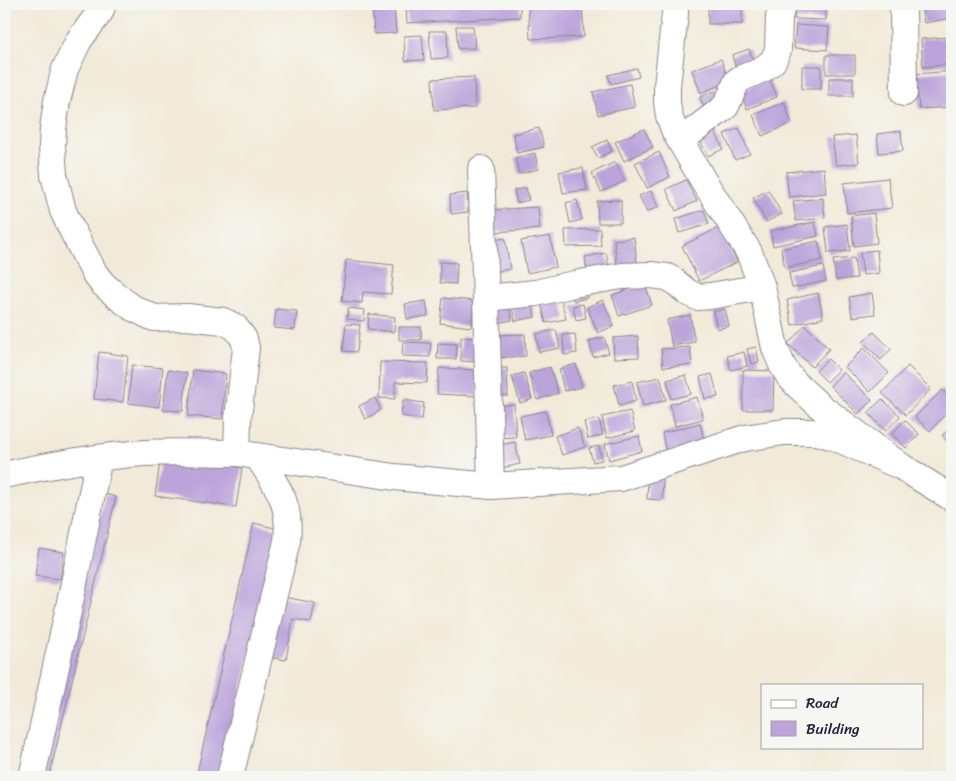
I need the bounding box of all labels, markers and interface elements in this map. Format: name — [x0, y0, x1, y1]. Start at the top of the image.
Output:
legend — [761, 684, 924, 748]
text: Road — [806, 690, 839, 716]
text: Building — [806, 716, 860, 742]

